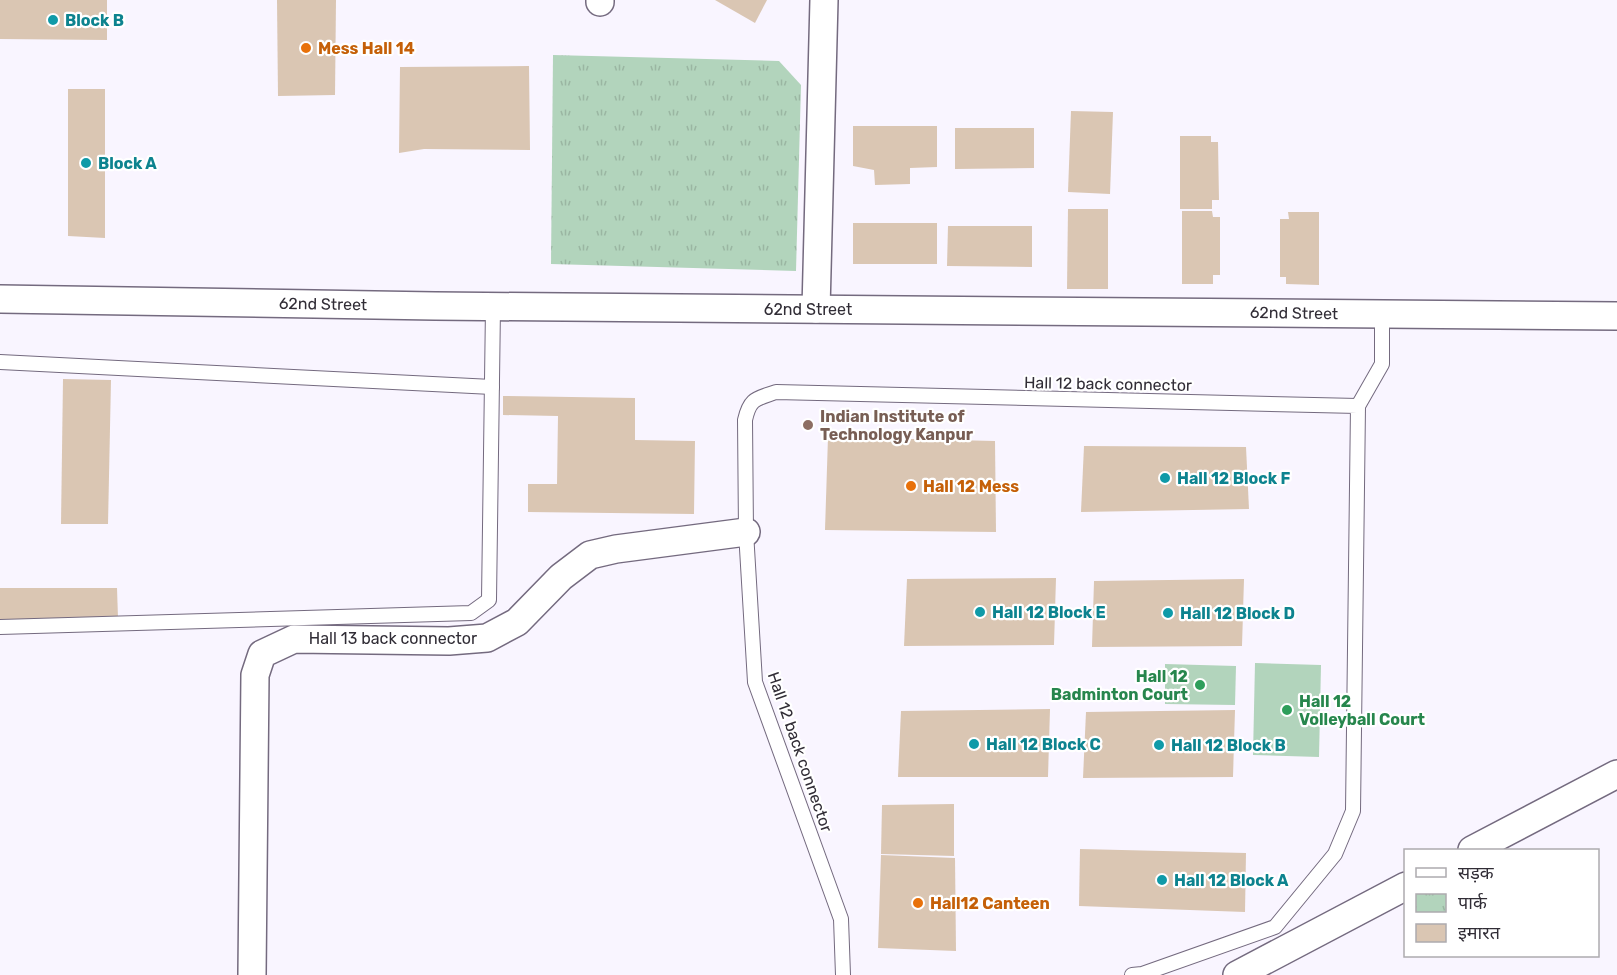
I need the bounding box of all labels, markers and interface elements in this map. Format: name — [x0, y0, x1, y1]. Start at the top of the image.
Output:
place label: Block B — [65, 11, 124, 30]
marker: Block B — [46, 13, 60, 27]
place label: Mess Hall 14 — [318, 39, 415, 58]
marker: Mess Hall 14 — [299, 41, 313, 55]
place label: Block A — [98, 154, 157, 173]
marker: Block A — [79, 156, 93, 170]
street label: 62nd Street — [279, 294, 367, 314]
street label: 62nd Street — [764, 300, 852, 319]
street label: 62nd Street — [1250, 303, 1338, 323]
street label: Hall 12 back connector — [1024, 373, 1192, 395]
place label: Indian Institute of Technology Kanpur — [820, 407, 974, 444]
marker: Indian Institute of Technology Kanpur — [801, 418, 815, 432]
place label: Hall 12 Block F — [1177, 469, 1290, 488]
marker: Hall 12 Block F — [1158, 471, 1172, 485]
place label: Hall 12 Mess — [923, 477, 1019, 496]
marker: Hall 12 Mess — [904, 479, 918, 493]
place label: Hall 12 Block E — [992, 603, 1106, 622]
place label: Hall 12 Block D — [1180, 604, 1295, 623]
marker: Hall 12 Block E — [973, 605, 987, 619]
marker: Hall 12 Block D — [1161, 606, 1175, 620]
street label: Hall 13 back connector — [309, 629, 477, 648]
place label: Hall 12 Badminton Court — [1051, 667, 1189, 704]
street label: Hall 12 back connector — [764, 669, 836, 835]
marker: Hall 12 Badminton Court — [1193, 678, 1207, 692]
place label: Hall 12 Volleyball Court — [1299, 692, 1425, 729]
marker: Hall 12 Volleyball Court — [1280, 703, 1294, 717]
place label: Hall 12 Block C — [986, 735, 1101, 754]
place label: Hall 12 Block B — [1171, 736, 1286, 755]
marker: Hall 12 Block C — [967, 737, 981, 751]
marker: Hall 12 Block B — [1152, 738, 1166, 752]
legend — [1404, 849, 1599, 957]
text: सड़क — [1458, 862, 1495, 884]
place label: Hall 12 Block A — [1174, 871, 1289, 890]
marker: Hall 12 Block A — [1155, 873, 1169, 887]
text: पार्क — [1458, 892, 1488, 914]
place label: Hall12 Canteen — [930, 894, 1050, 913]
marker: Hall12 Canteen — [911, 896, 925, 910]
text: इमारत — [1458, 922, 1501, 944]

